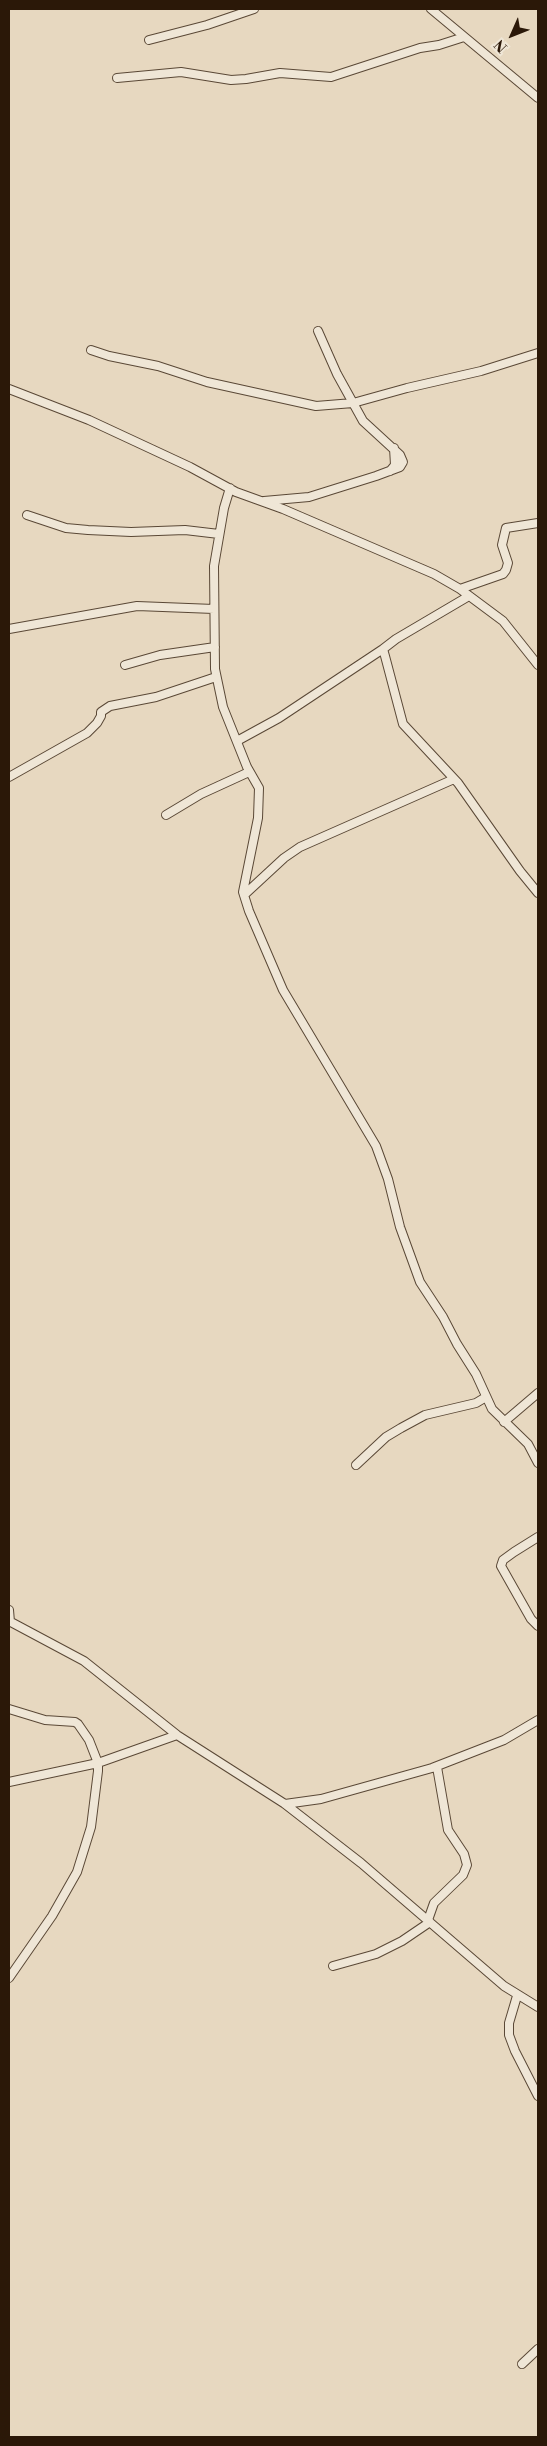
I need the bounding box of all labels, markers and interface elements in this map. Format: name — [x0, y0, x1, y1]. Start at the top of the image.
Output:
north arrow — [487, 10, 537, 60]
text: N — [491, 35, 512, 56]

